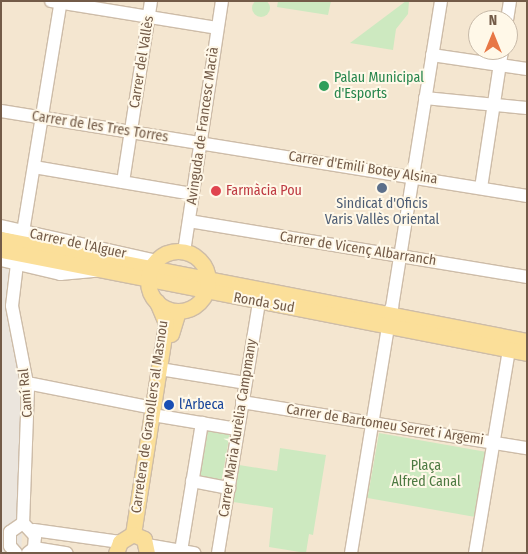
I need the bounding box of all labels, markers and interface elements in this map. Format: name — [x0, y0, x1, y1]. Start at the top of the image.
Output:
north arrow — [468, 10, 518, 60]
text: N — [489, 12, 497, 29]
street label: Carrer del Vallès — [126, 15, 158, 109]
street label: Avinguda de Francesc Macià — [184, 46, 222, 206]
place label: Palau Municipal d'Esports — [334, 70, 424, 102]
marker: Palau Municipal d'Esports — [318, 80, 330, 92]
street label: Carrer de les Tres Torres — [31, 108, 169, 146]
street label: Carrer d'Emili Botey Alsina — [287, 148, 439, 188]
marker: Sindicat d'Oficis Varis Vallès Oriental — [376, 182, 388, 194]
place label: Farmàcia Pou — [226, 183, 302, 199]
marker: Farmàcia Pou — [210, 185, 222, 197]
place label: Sindicat d'Oficis Varis Vallès Oriental — [325, 196, 439, 228]
street label: Carrer de l'Alguer — [28, 226, 128, 262]
street label: Carrer de Vicenç Albarranch — [279, 228, 437, 270]
street label: Ronda Sud — [232, 289, 296, 317]
street label: Carretera de Granollers al Masnou — [128, 320, 172, 514]
street label: Carrer Maria Aurèlia Campmany — [216, 338, 260, 518]
street label: Camí Ral — [15, 368, 37, 418]
place label: l'Arbeca — [179, 397, 224, 413]
marker: l'Arbeca — [163, 399, 175, 411]
street label: Carrer de Bartomeu Serret i Argemi — [285, 401, 485, 449]
park label: Plaça Alfred Canal — [391, 458, 461, 491]

